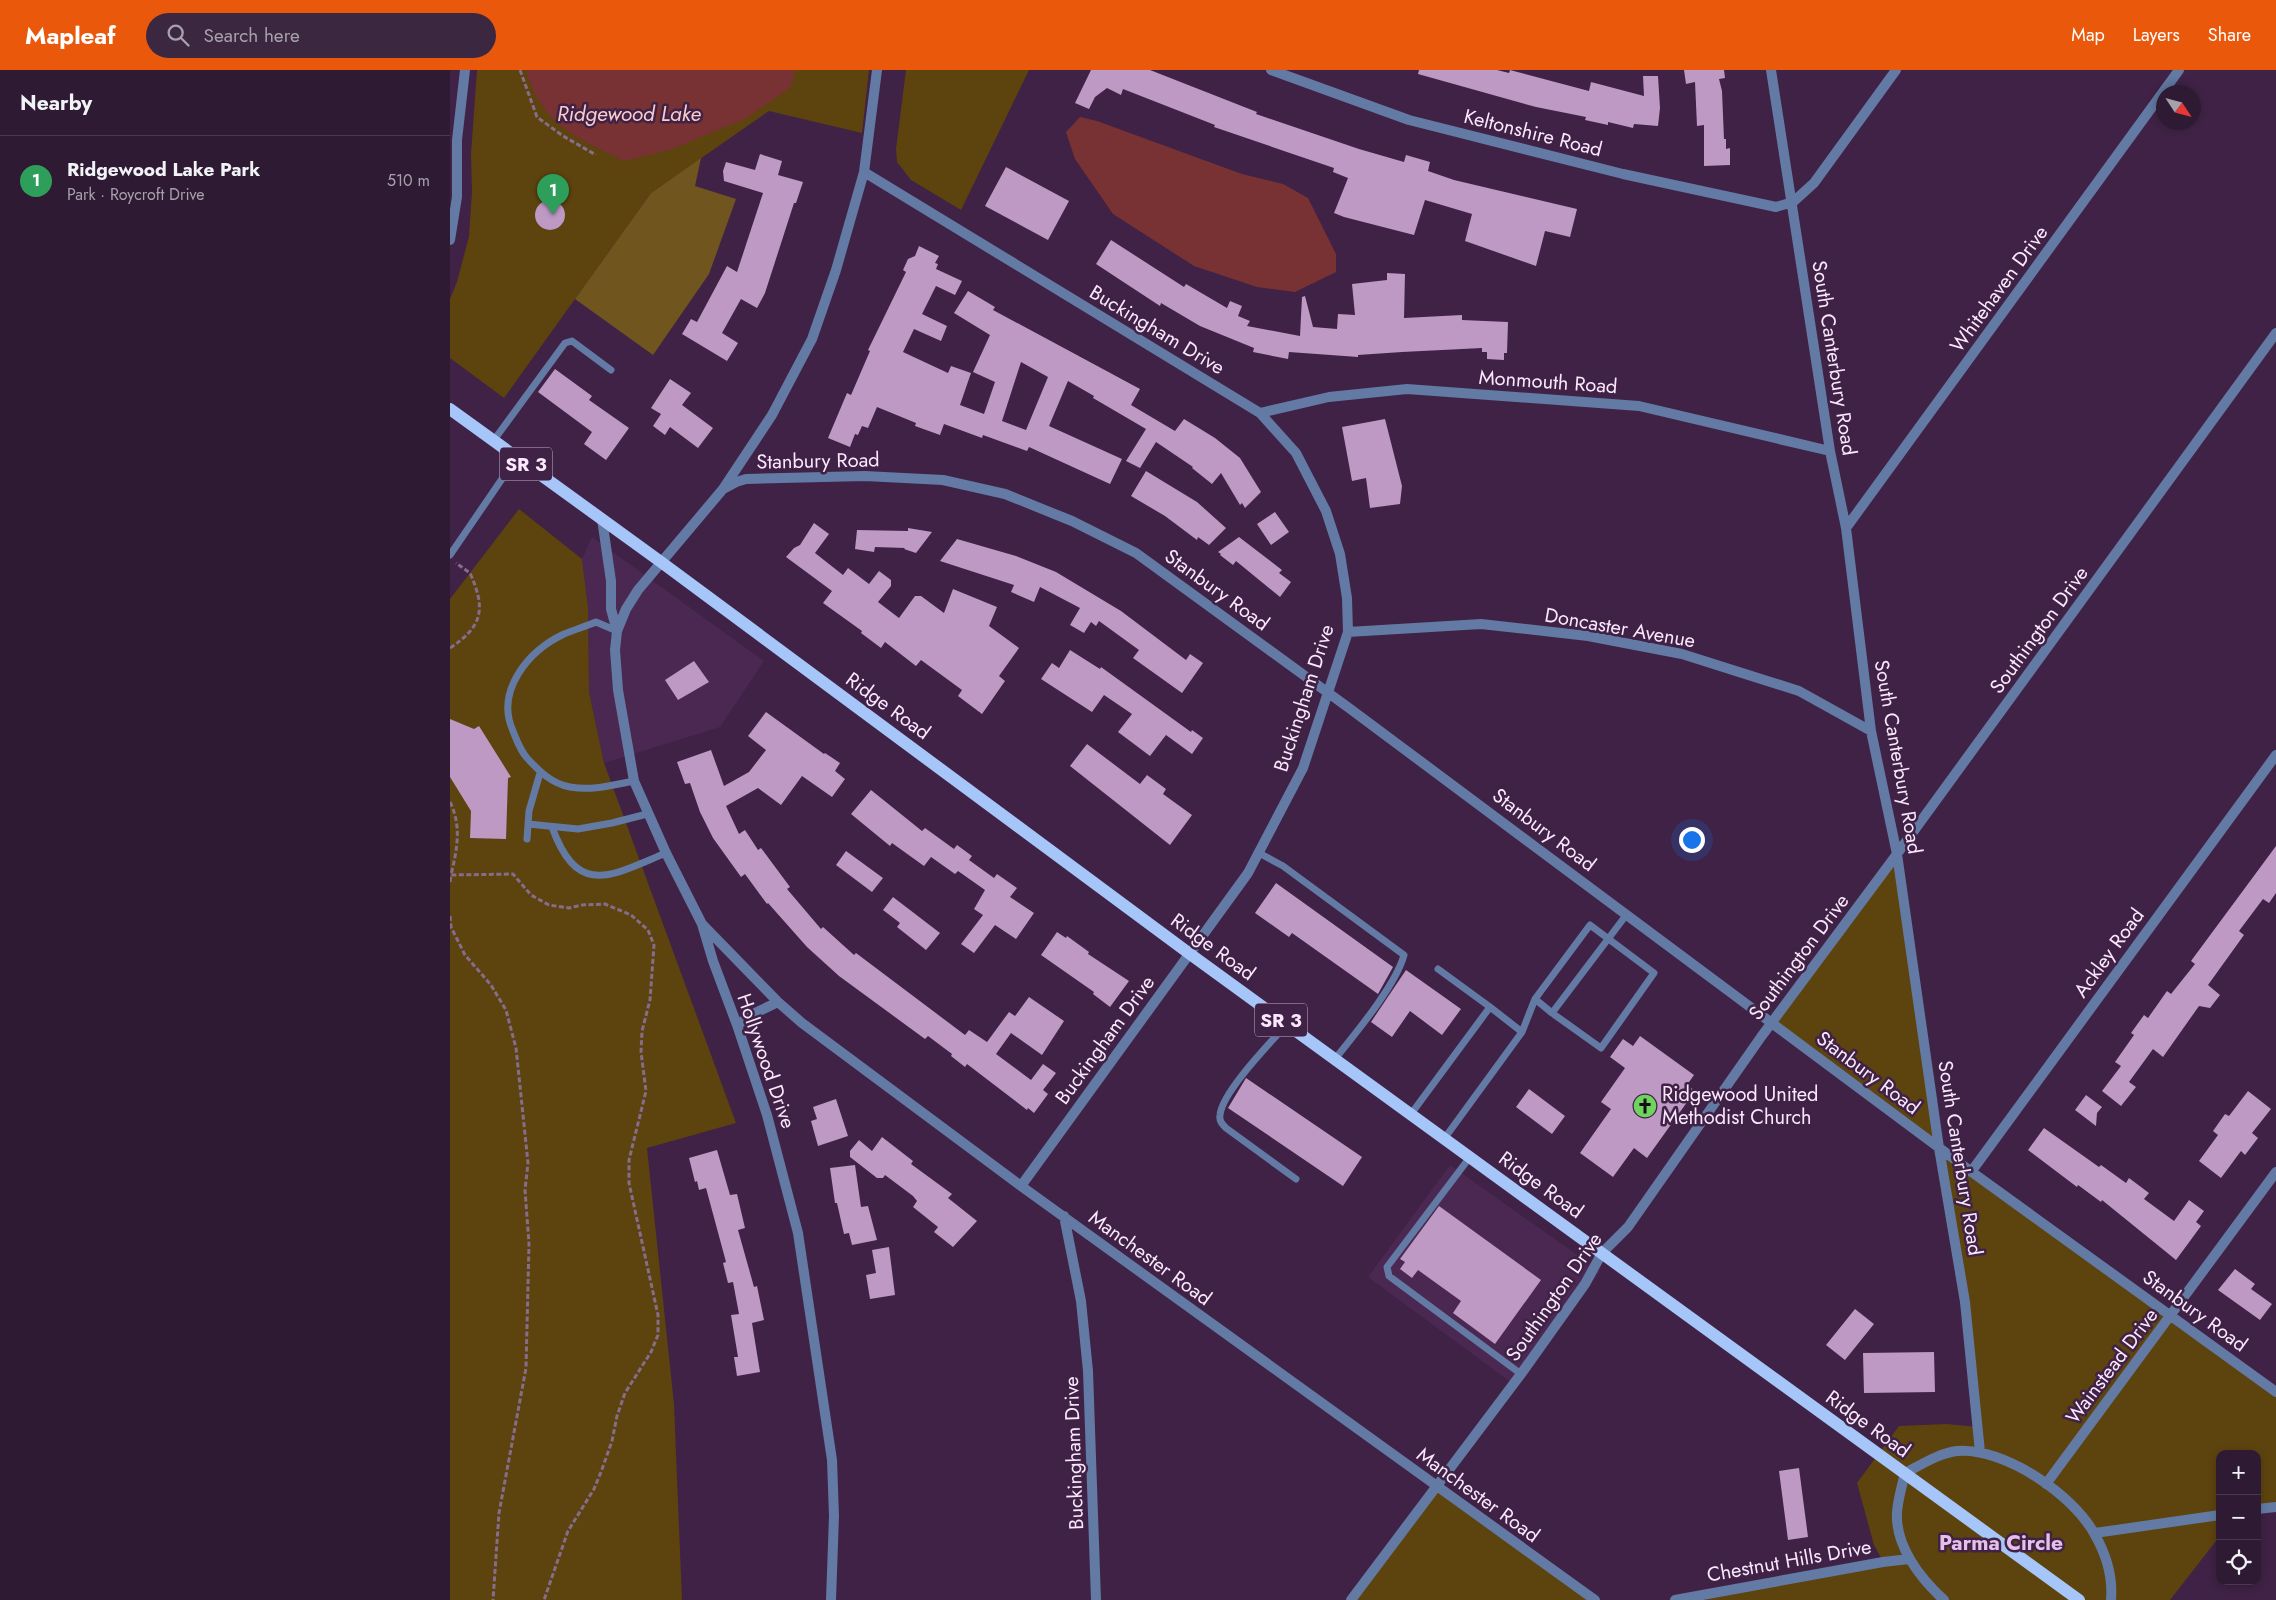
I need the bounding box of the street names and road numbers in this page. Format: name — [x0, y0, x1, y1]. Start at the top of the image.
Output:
street label: Keltonshire Road — [1461, 102, 1605, 164]
street label: Whitehaven Drive — [1943, 220, 2055, 358]
street label: South Canterbury Road — [1804, 259, 1864, 457]
street label: Buckingham Drive — [1084, 278, 1230, 382]
street label: Monmouth Road — [1478, 363, 1618, 401]
street label: Stanbury Road — [756, 445, 880, 477]
road number: SR 3 — [500, 448, 552, 480]
street label: Stanbury Road — [1159, 542, 1275, 638]
street label: Southington Drive — [1983, 560, 2095, 700]
street label: Doncaster Avenue — [1542, 600, 1698, 656]
street label: Buckingham Drive — [1267, 621, 1341, 775]
street label: South Canterbury Road — [1867, 658, 1929, 856]
street label: Ridge Road — [840, 665, 936, 747]
street label: Stanbury Road — [1486, 781, 1602, 879]
street label: Southington Drive — [1742, 888, 1856, 1026]
street label: Ackley Road — [2067, 902, 2151, 1004]
street label: Ridge Road — [1165, 906, 1261, 988]
street label: Buckingham Drive — [1048, 969, 1162, 1111]
street label: Hollywood Drive — [729, 990, 803, 1132]
road number: SR 3 — [1255, 1004, 1307, 1036]
street label: Stanbury Road — [1810, 1024, 1926, 1122]
street label: South Canterbury Road — [1930, 1059, 1990, 1257]
street label: Ridge Road — [1493, 1144, 1589, 1226]
street label: Manchester Road — [1082, 1203, 1218, 1313]
street label: Southington Drive — [1499, 1227, 1609, 1367]
street label: Stanbury Road — [2137, 1263, 2253, 1359]
street label: Wainstead Drive — [2059, 1302, 2165, 1430]
street label: Buckingham Drive — [1057, 1376, 1091, 1530]
street label: Ridge Road — [1820, 1383, 1916, 1465]
street label: Manchester Road — [1410, 1440, 1546, 1550]
street label: Chestnut Hills Drive — [1705, 1532, 1873, 1590]

